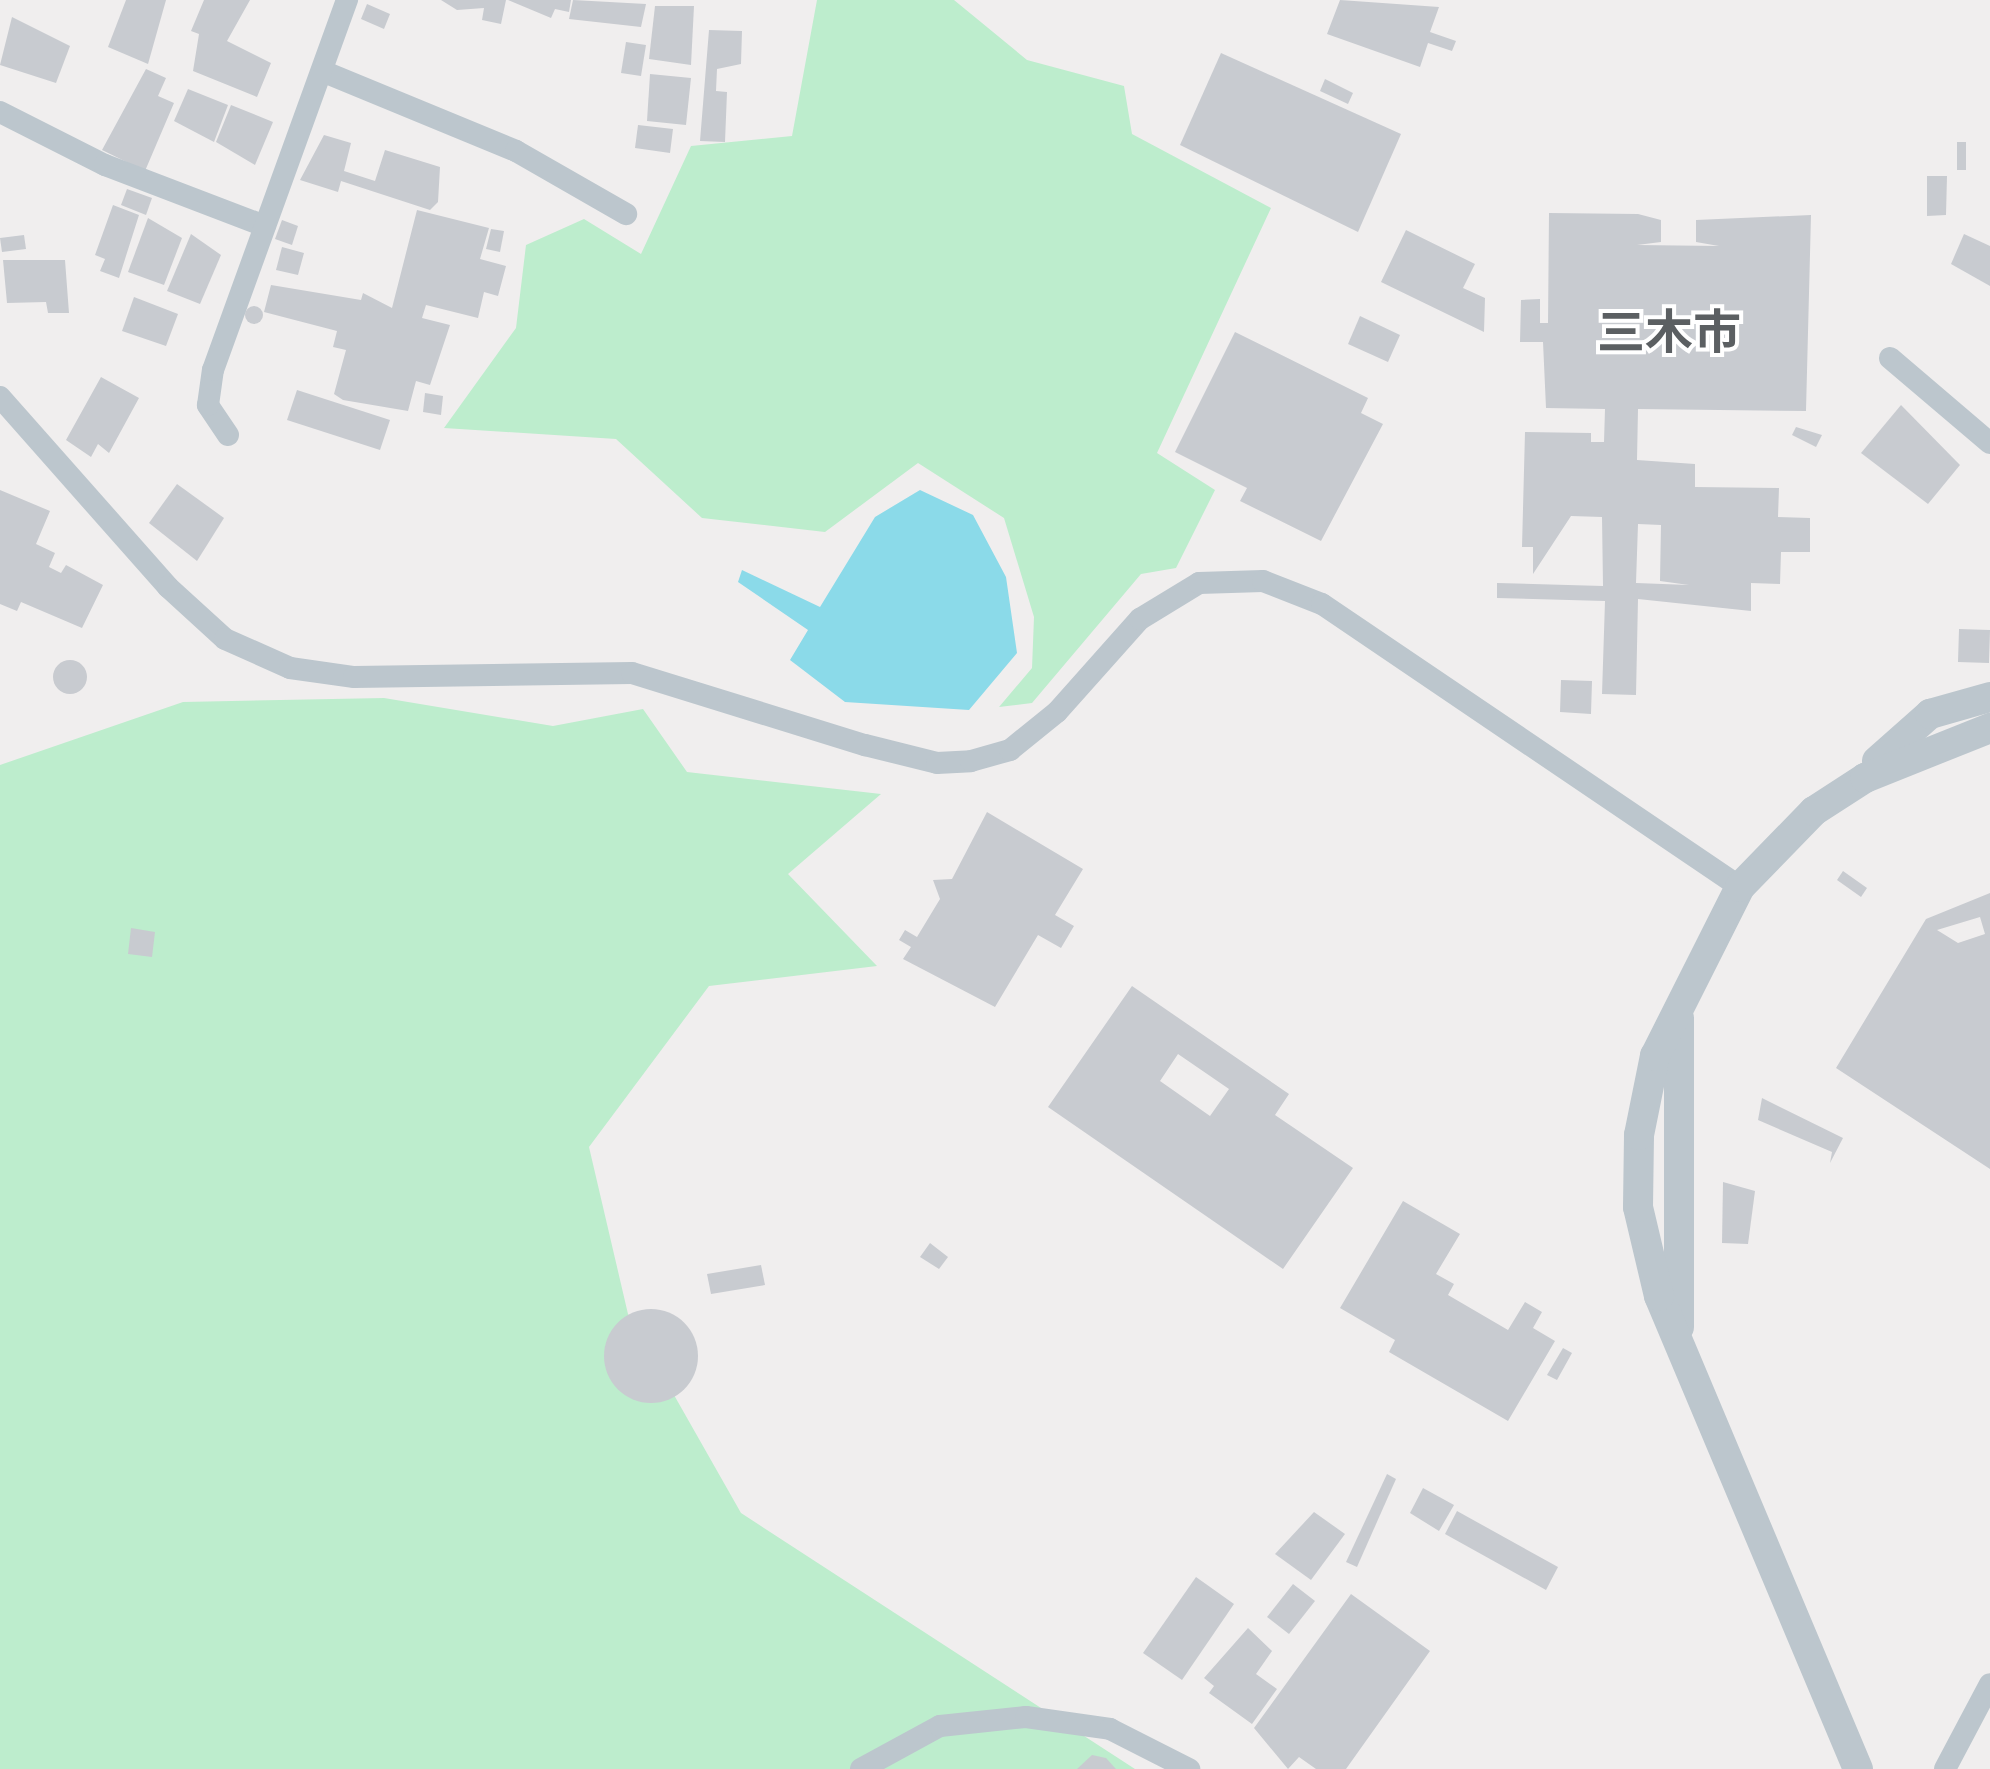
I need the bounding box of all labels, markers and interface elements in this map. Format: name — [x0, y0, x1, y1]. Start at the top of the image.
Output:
district label: 三木市 — [1597, 303, 1741, 361]

